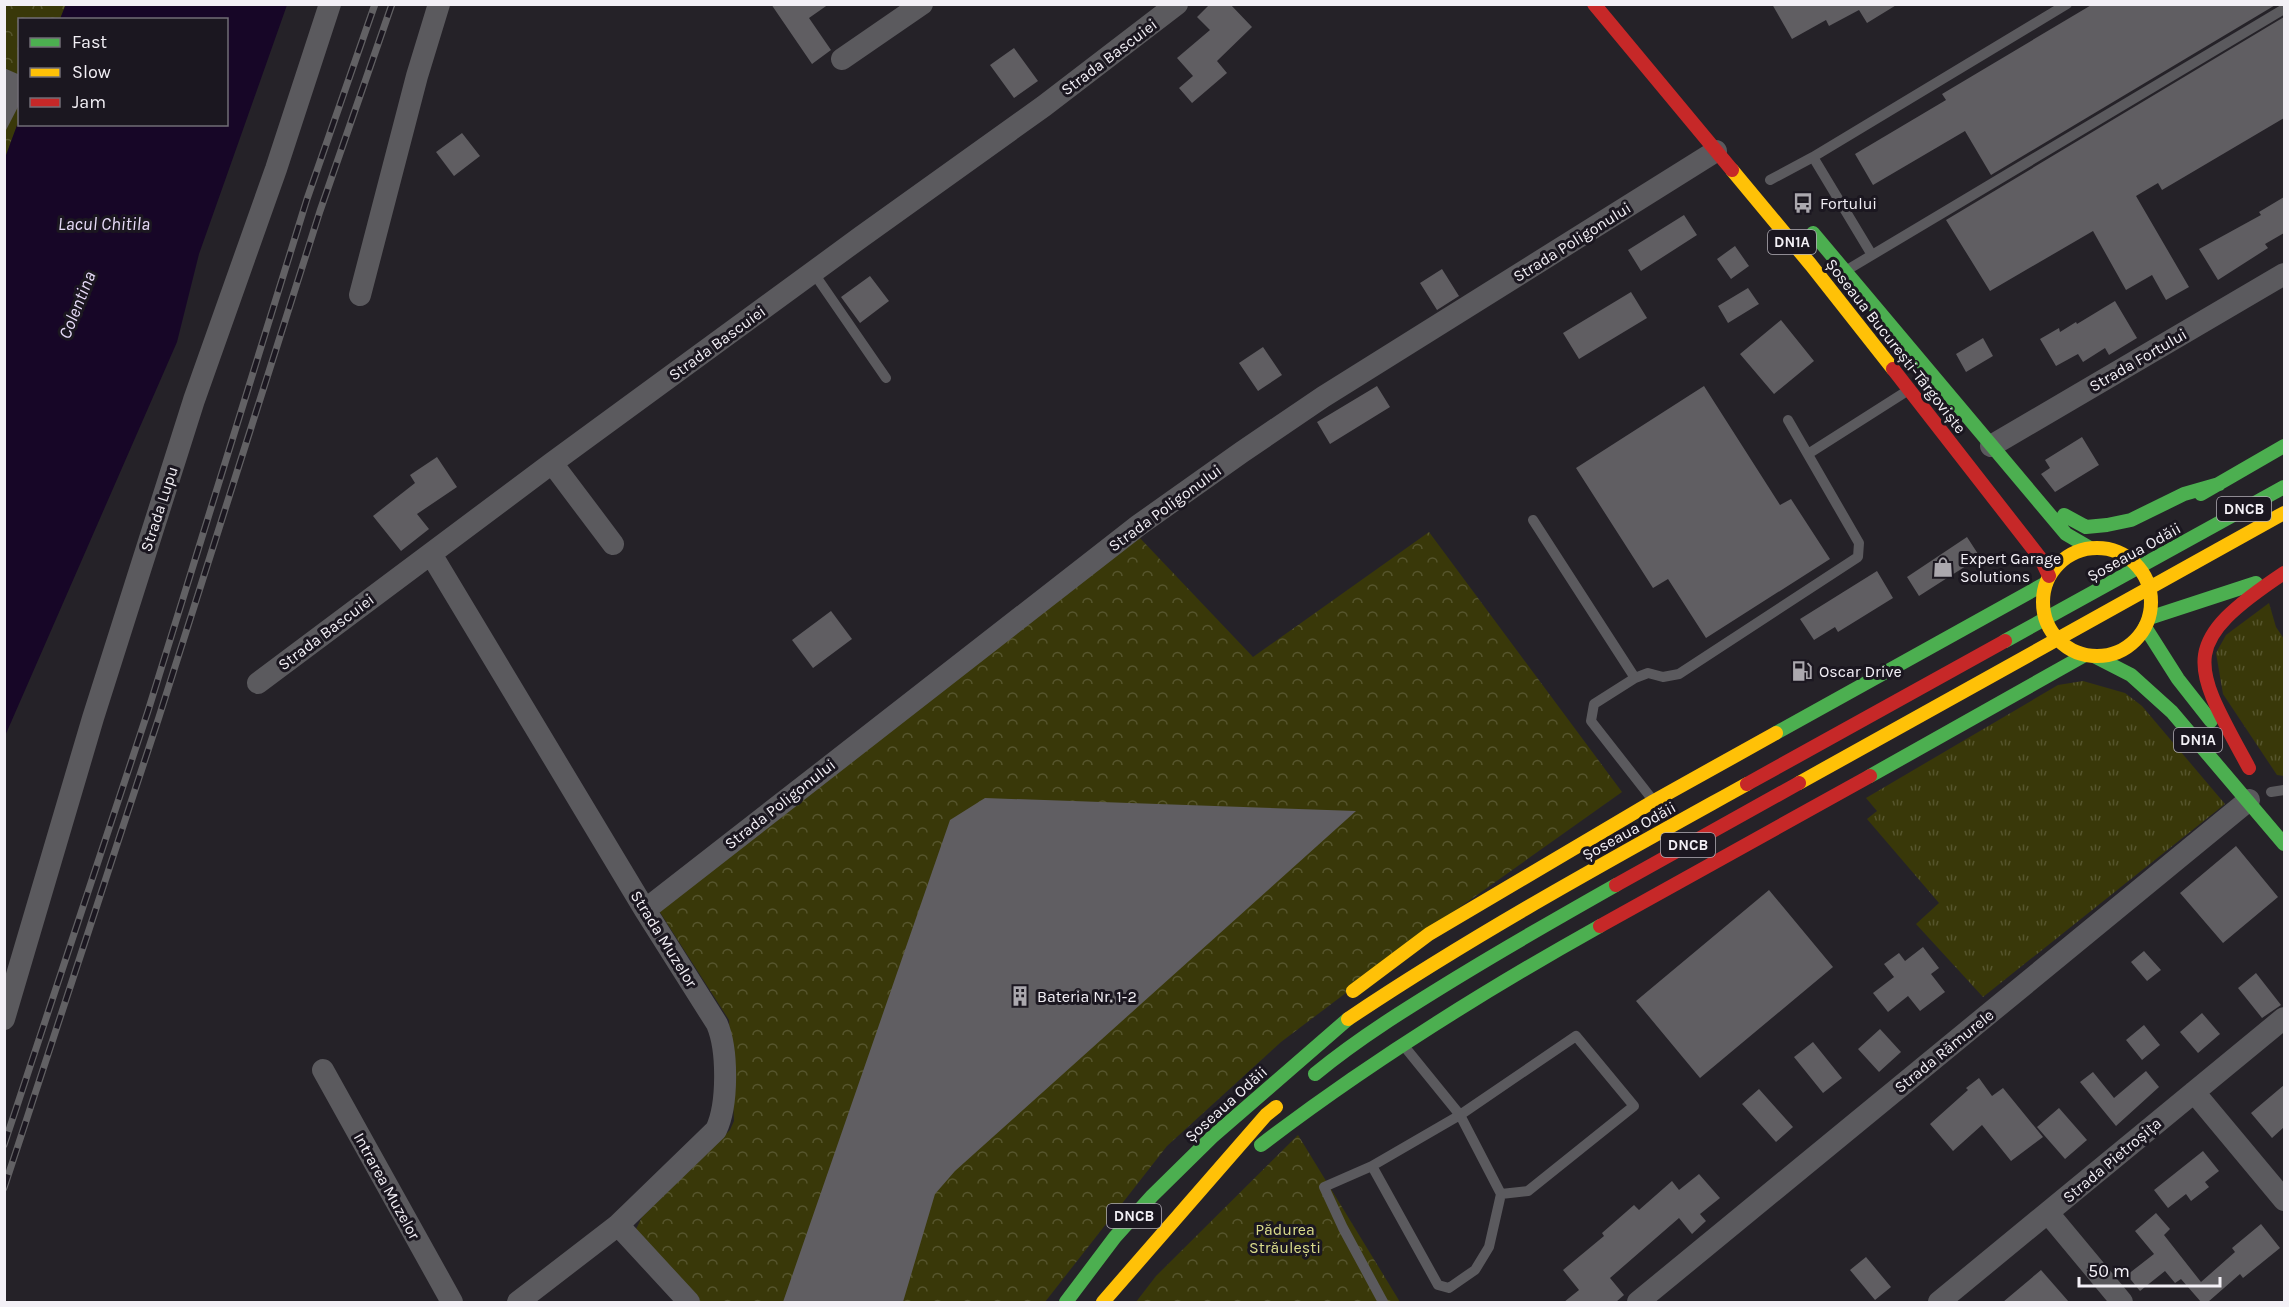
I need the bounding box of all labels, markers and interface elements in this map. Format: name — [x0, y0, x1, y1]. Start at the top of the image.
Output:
street label: Strada Bascuiei — [1057, 15, 1161, 99]
legend — [18, 18, 228, 126]
text: Fast — [72, 31, 107, 53]
text: Slow — [72, 61, 111, 83]
text: Jam — [72, 91, 106, 113]
bus stop icon: Fortului — [1791, 191, 1815, 215]
place label: Fortului — [1820, 194, 1877, 213]
street label: Strada Poligonului — [1510, 198, 1634, 286]
water label: Lacul Chitila — [58, 213, 150, 235]
road number: DN1A — [1768, 230, 1816, 254]
street label: Șoseaua București-Târgoviște — [1822, 255, 1970, 437]
water label: Colentina — [53, 268, 101, 342]
street label: Strada Bascuiei — [665, 301, 769, 385]
street label: Strada Fortului — [2086, 324, 2190, 396]
street label: Strada Poligonului — [1105, 461, 1225, 555]
street label: Strada Lupu — [136, 464, 182, 554]
road number: DNCB — [2217, 497, 2271, 521]
street label: Șoseaua Odăii — [2084, 518, 2184, 586]
place label: Expert Garage Solutions — [1960, 549, 2061, 586]
shop icon: Expert Garage Solutions — [1931, 555, 1955, 579]
street label: Strada Bascuiei — [274, 590, 378, 674]
fuel station icon: Oscar Drive — [1790, 659, 1814, 683]
place label: Oscar Drive — [1819, 662, 1902, 681]
road number: DN1A — [2174, 728, 2222, 752]
street label: Strada Poligonului — [721, 755, 839, 853]
street label: Șoseaua Odăii — [1579, 797, 1679, 865]
road number: DNCB — [1661, 833, 1715, 857]
street label: Strada Muzelor — [627, 887, 701, 991]
building icon: Bateria Nr. 1-2 — [1008, 984, 1032, 1008]
place label: Bateria Nr. 1-2 — [1037, 987, 1137, 1006]
street label: Strada Rămurele — [1890, 1005, 1998, 1097]
street label: Șoseaua Odăii — [1181, 1062, 1271, 1146]
street label: Strada Pietroșița — [2059, 1113, 2165, 1207]
street label: Intrarea Muzelor — [350, 1129, 424, 1243]
road number: DNCB — [1107, 1204, 1161, 1228]
park label: Pădurea Străulești — [1249, 1220, 1321, 1257]
scale bar — [2079, 1250, 2220, 1288]
text: 50 m — [2088, 1260, 2130, 1282]

